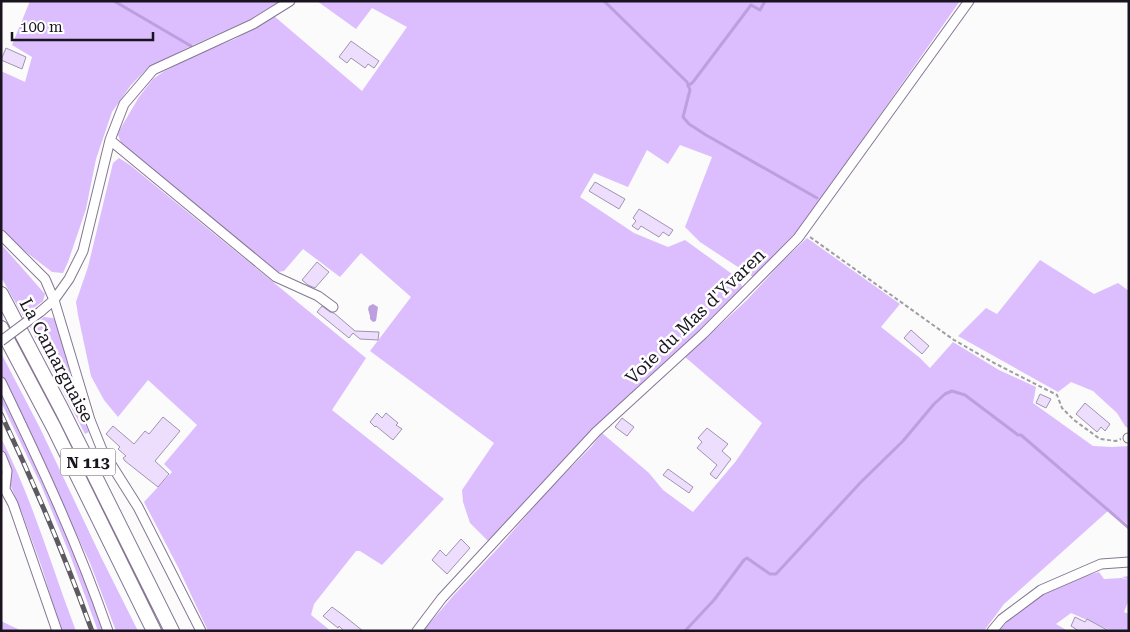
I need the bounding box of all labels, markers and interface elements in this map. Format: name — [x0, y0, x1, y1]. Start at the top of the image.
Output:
scale bar — [12, 10, 154, 42]
text: 100 m — [20, 18, 63, 36]
street label: Voie du Mas d'Yvaren — [621, 244, 769, 388]
street label: La Camarguaise — [16, 295, 98, 426]
road number: N 113 — [61, 448, 116, 476]

